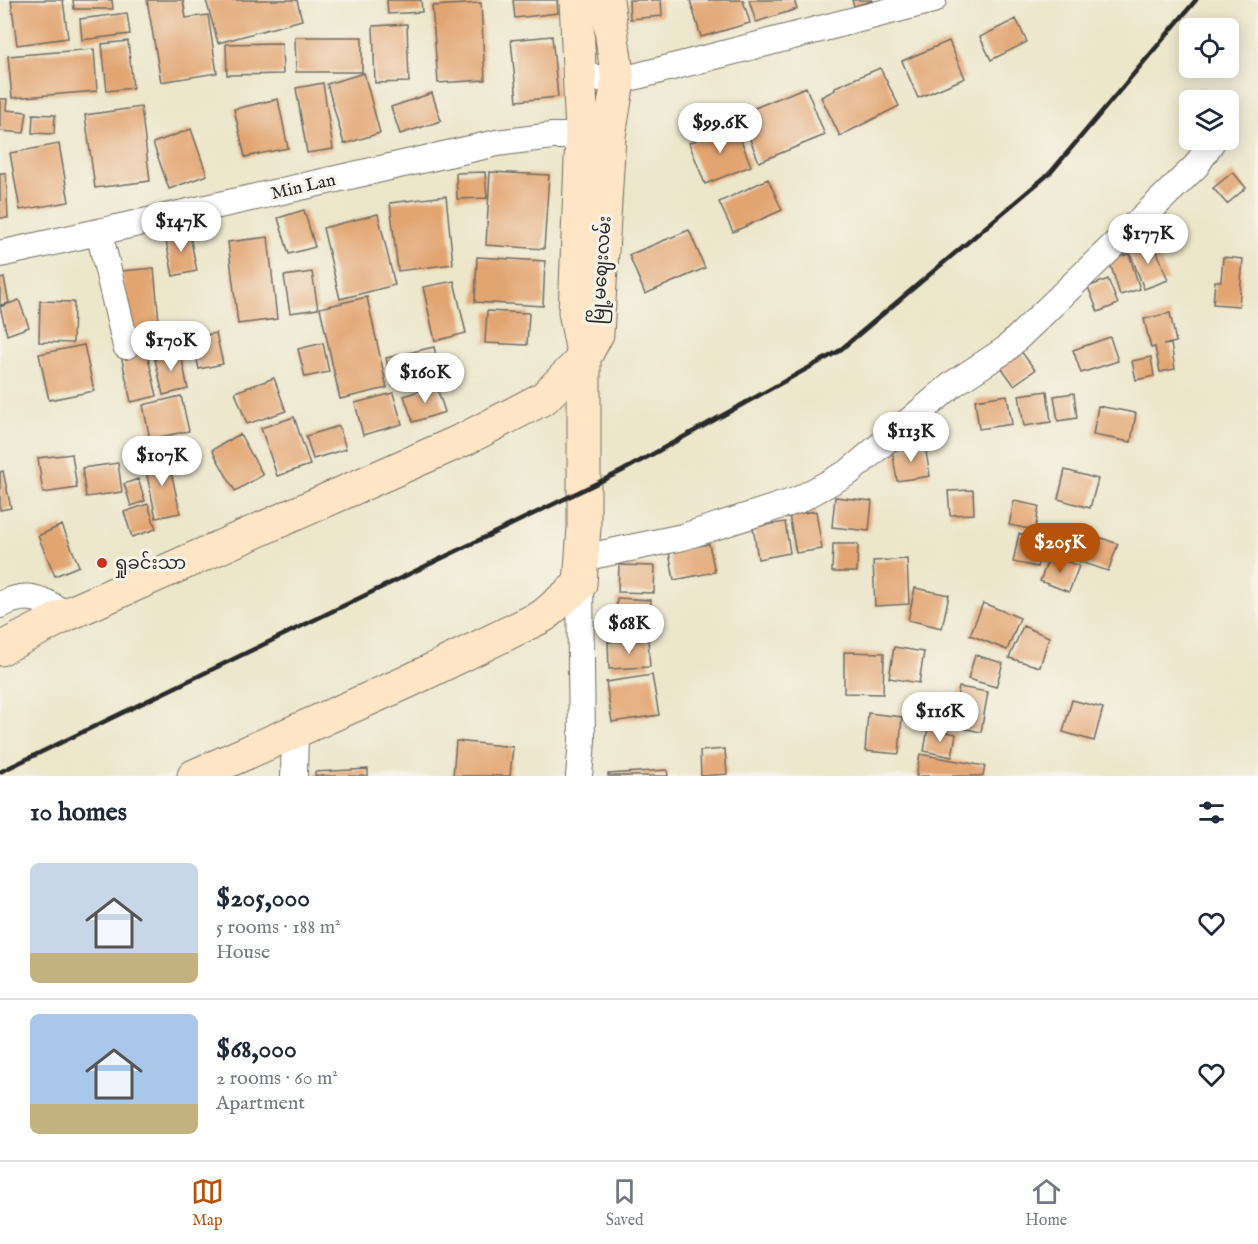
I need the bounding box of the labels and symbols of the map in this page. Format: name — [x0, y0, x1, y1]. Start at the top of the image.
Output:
pin: $99.6K — [671, 103, 769, 154]
street label: Min Lan — [269, 169, 338, 206]
pin: $147K — [139, 202, 223, 253]
pin: $177K — [1106, 214, 1190, 265]
street label: မြို့မဈေးလမ်း — [583, 215, 620, 325]
pin: $170K — [129, 321, 213, 372]
pin: $160K — [383, 353, 467, 404]
pin: $113K — [869, 412, 953, 463]
pin: $107K — [120, 436, 204, 487]
pin: $205K — [1018, 523, 1102, 574]
place label: ရှုခင်းသာ — [114, 550, 186, 578]
marker: ရှုခင်းသာ — [95, 556, 109, 570]
pin: $68K — [593, 604, 665, 655]
pin: $116K — [898, 692, 982, 743]

